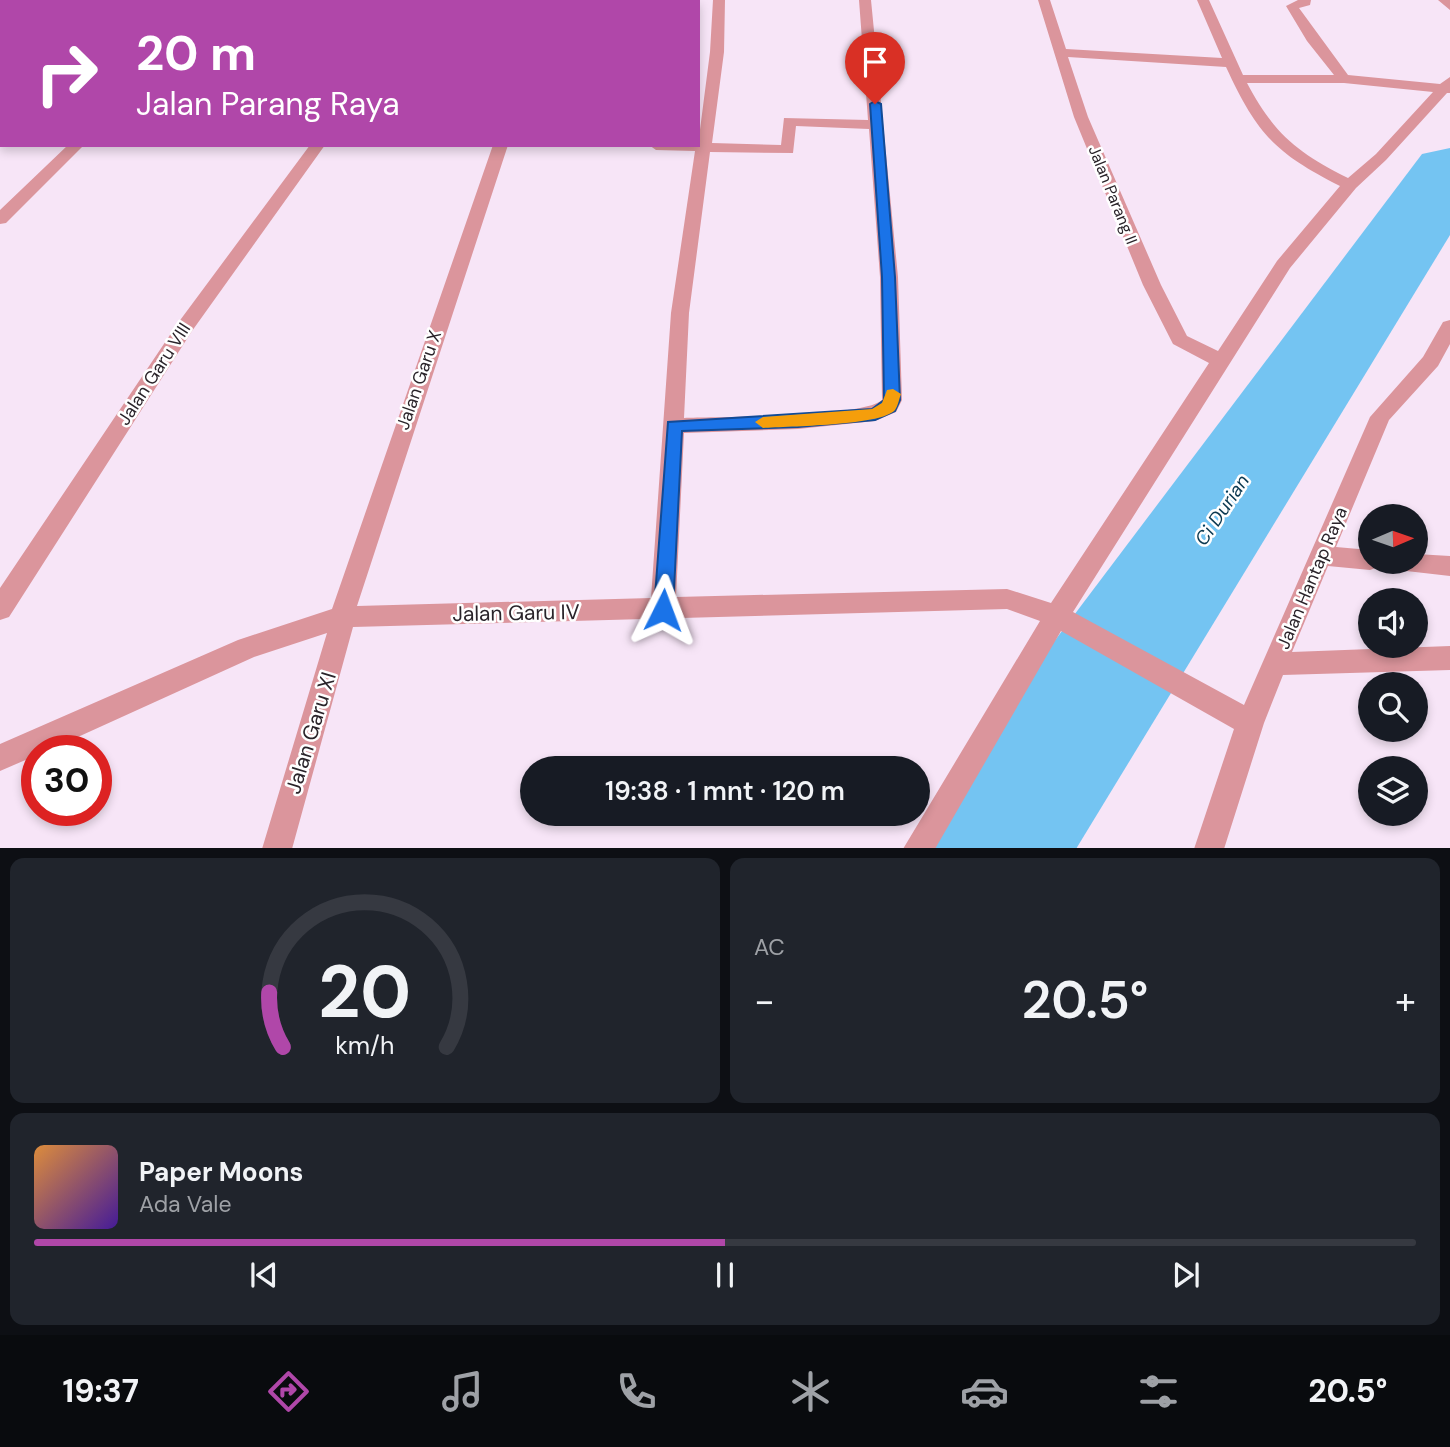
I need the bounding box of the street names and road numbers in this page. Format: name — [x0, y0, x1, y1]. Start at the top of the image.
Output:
street label: Jalan Parang II — [1084, 143, 1142, 247]
street label: Jalan Garu VIII — [112, 318, 196, 430]
street label: Jalan Garu X — [391, 327, 447, 433]
street label: Jalan Hantap Raya — [1271, 503, 1353, 653]
street label: Jalan Garu IV — [452, 598, 580, 628]
street label: Jalan Garu XI — [279, 669, 343, 797]

